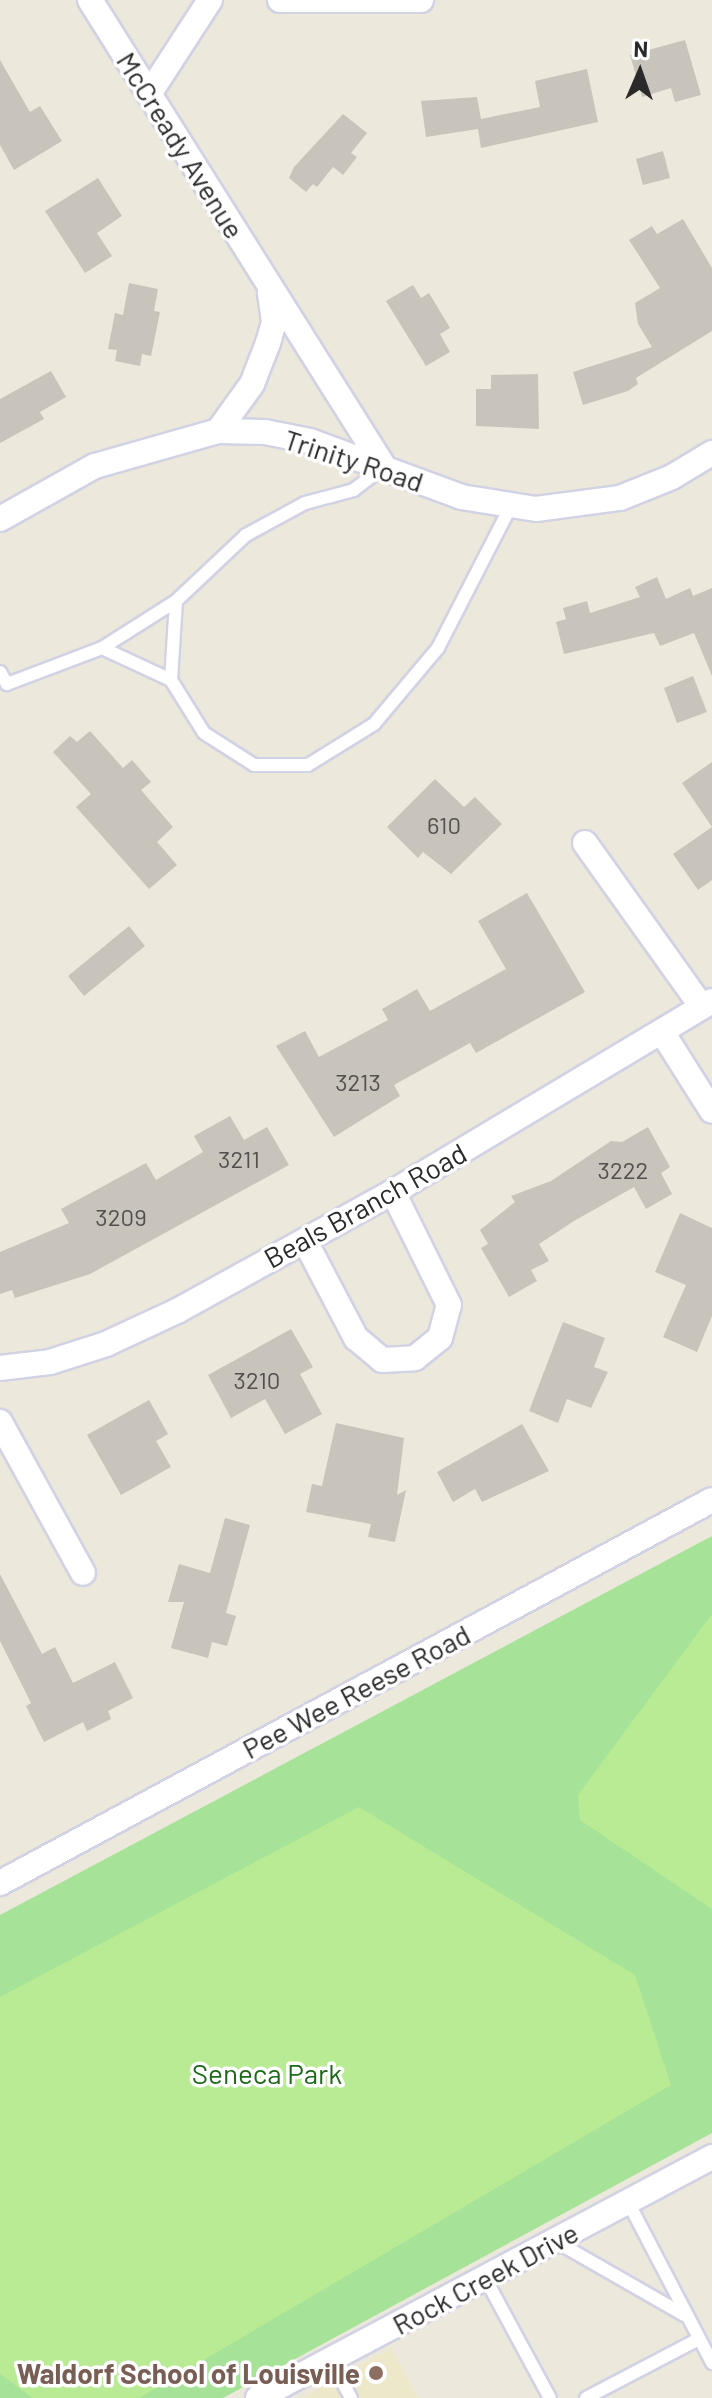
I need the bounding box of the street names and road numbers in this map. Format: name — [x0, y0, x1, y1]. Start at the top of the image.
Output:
street label: McCready Avenue — [110, 46, 252, 244]
street label: Trinity Road — [280, 422, 428, 498]
street label: Beals Branch Road — [258, 1135, 472, 1275]
street label: Pee Wee Reese Road — [237, 1617, 475, 1765]
street label: Rock Creek Drive — [386, 2215, 584, 2341]

